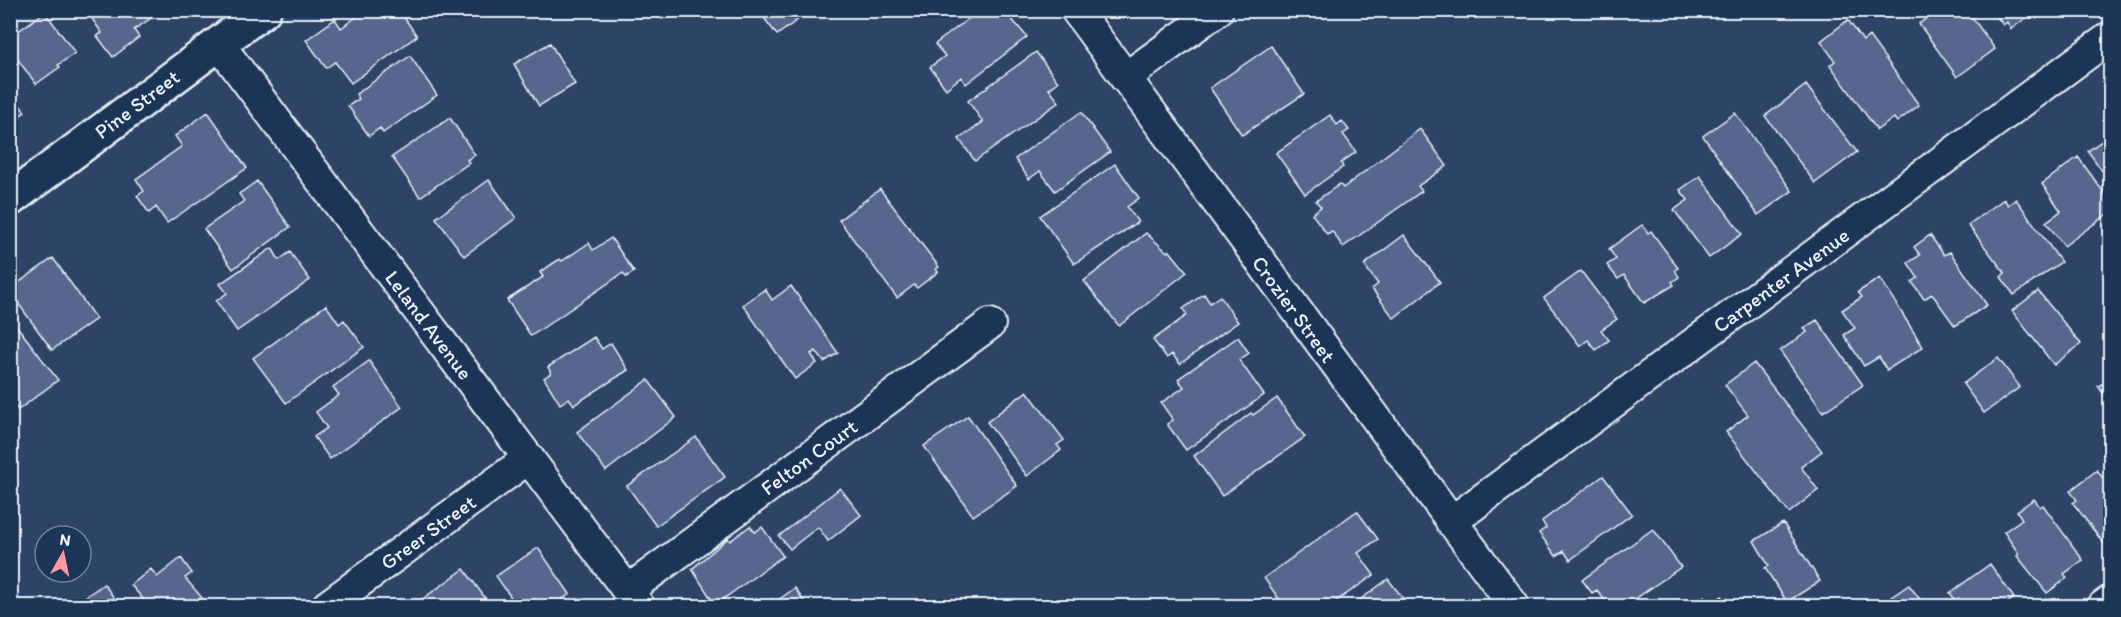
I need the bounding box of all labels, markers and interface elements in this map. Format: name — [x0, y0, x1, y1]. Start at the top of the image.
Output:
street label: Pine Street — [90, 64, 185, 144]
street label: Carpenter Avenue — [1708, 222, 1854, 338]
street label: Crozier Street — [1247, 251, 1341, 367]
street label: Leland Avenue — [380, 266, 478, 384]
street label: Felton Court — [756, 414, 862, 500]
street label: Greer Street — [376, 489, 481, 575]
north arrow — [33, 524, 93, 584]
text: N — [58, 529, 72, 550]

